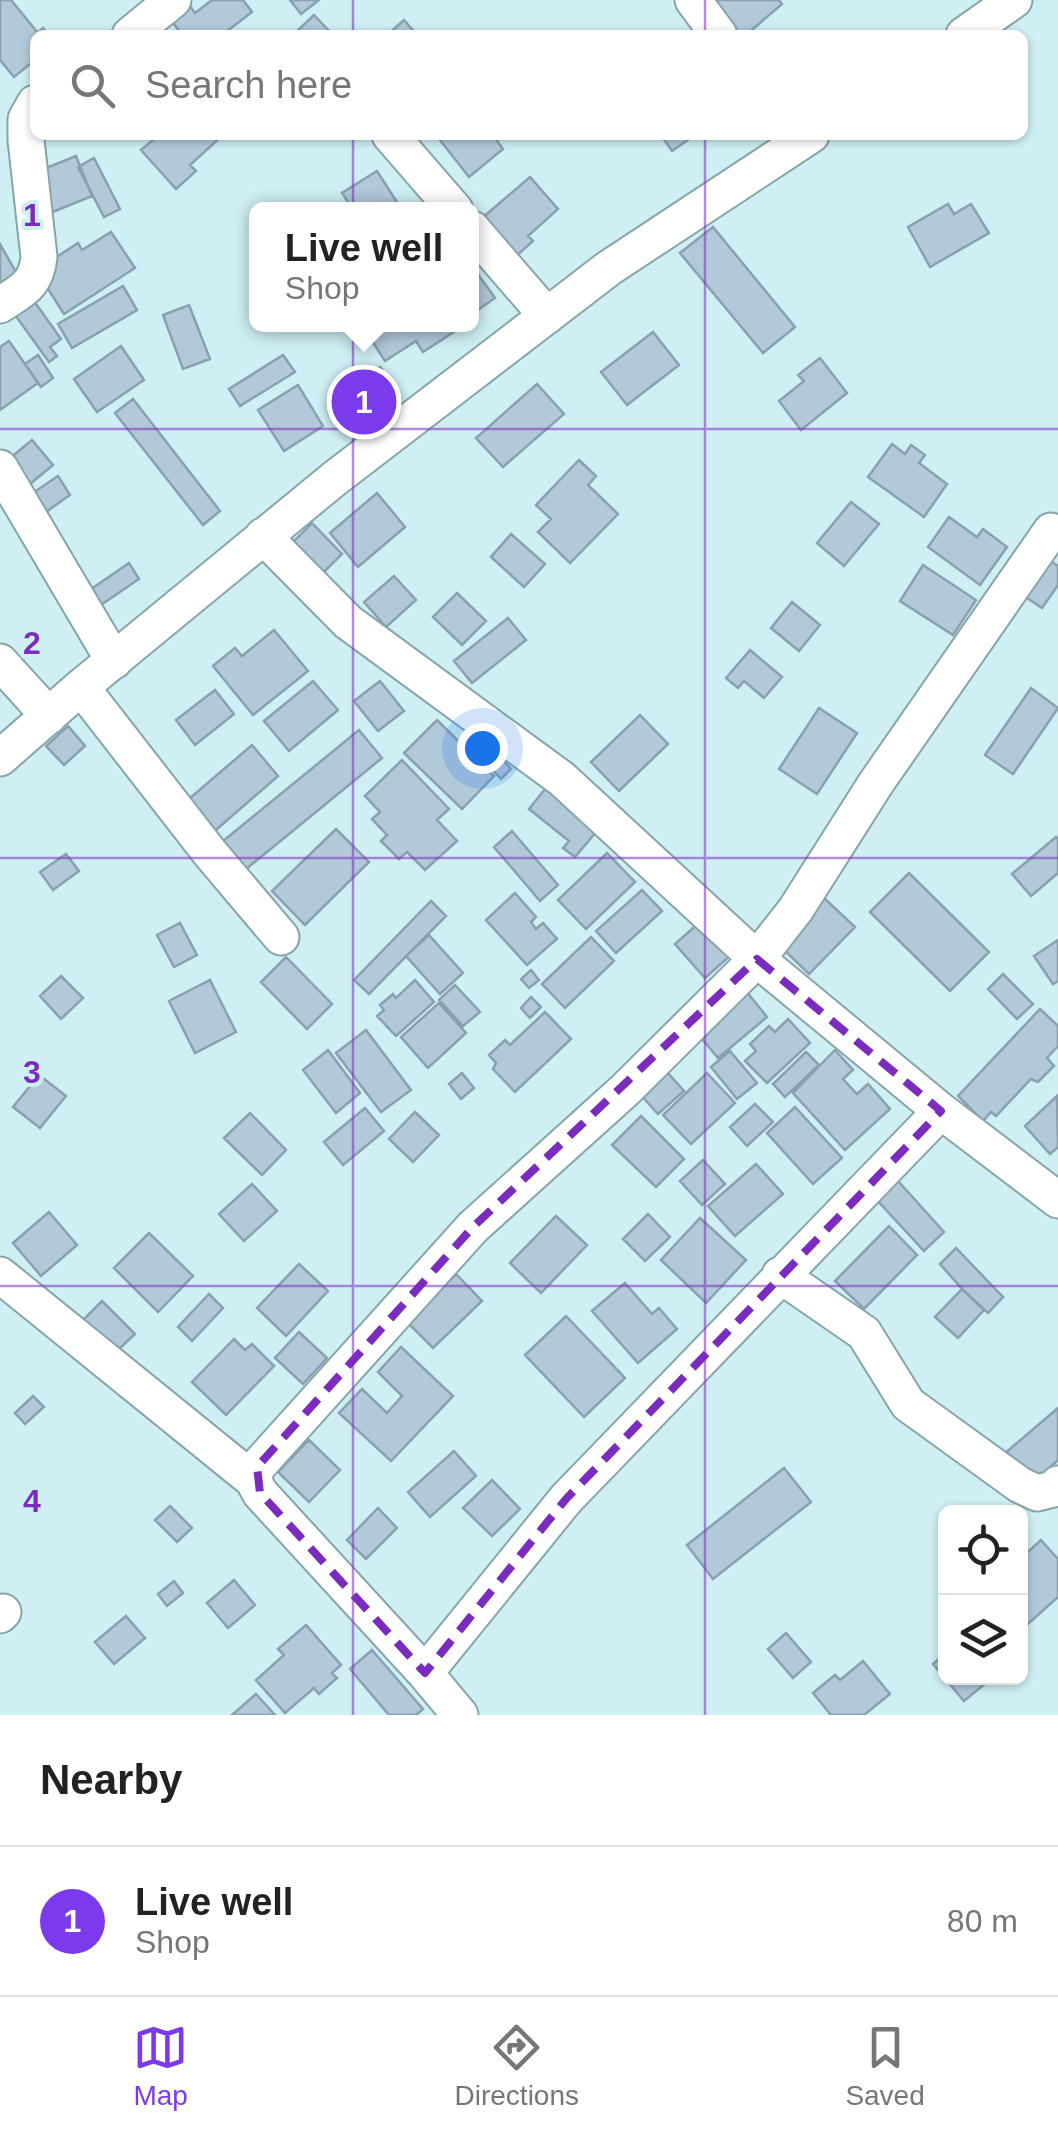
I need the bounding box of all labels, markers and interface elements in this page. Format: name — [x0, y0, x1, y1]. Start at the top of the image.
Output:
search box — [30, 30, 1028, 140]
icon: search — [65, 58, 120, 113]
text: Search here — [145, 64, 352, 106]
text: 1 — [23, 197, 41, 233]
popup — [249, 202, 479, 332]
text: Live well — [285, 227, 443, 269]
text: Shop — [285, 270, 360, 306]
pin: 1 — [332, 364, 396, 440]
text: 2 — [23, 625, 41, 661]
your location — [457, 723, 508, 774]
text: 3 — [23, 1054, 41, 1090]
text: 4 — [23, 1483, 41, 1519]
map controls — [938, 1505, 1028, 1685]
button: locate — [938, 1505, 1028, 1595]
button: layers — [938, 1595, 1028, 1685]
text: Nearby — [40, 1756, 182, 1803]
text: Live well — [135, 1881, 293, 1923]
text: 1 — [64, 1903, 81, 1939]
text: 80 m — [947, 1903, 1018, 1939]
text: Shop — [135, 1924, 210, 1960]
tab: Map — [133, 2020, 188, 2112]
tab: Directions — [455, 2020, 579, 2112]
tab: Saved — [845, 2020, 925, 2112]

